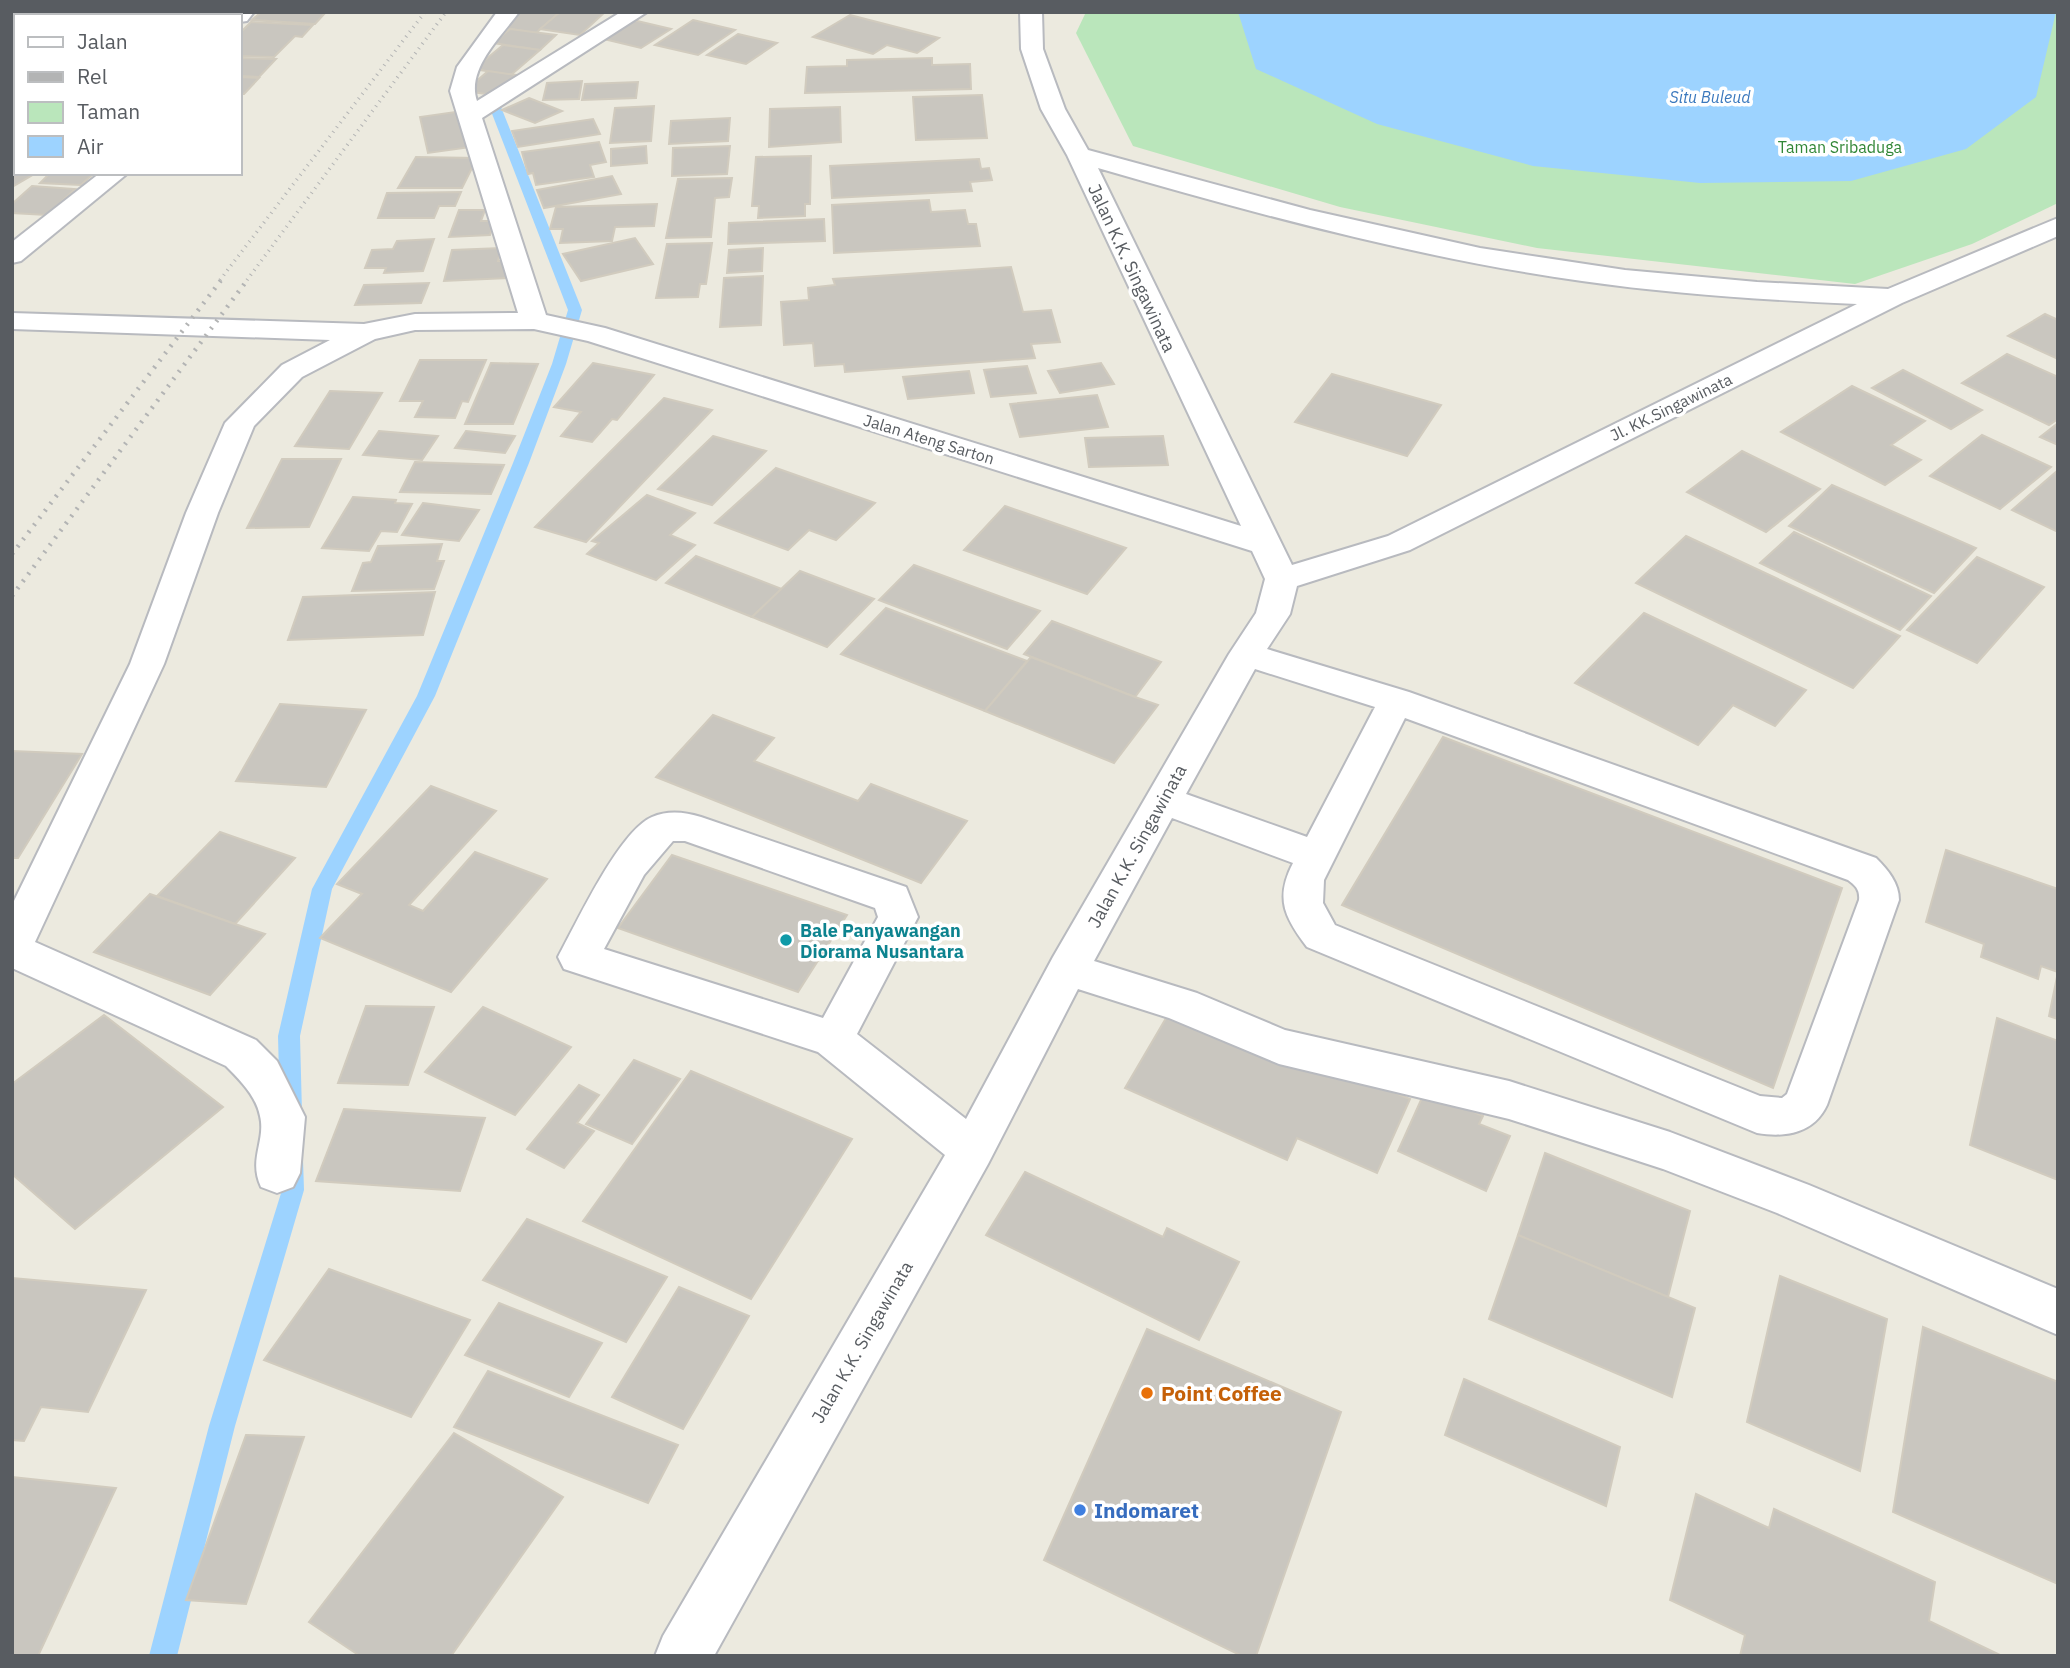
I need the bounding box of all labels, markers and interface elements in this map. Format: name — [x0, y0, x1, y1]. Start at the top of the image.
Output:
legend — [14, 14, 242, 175]
text: Jalan — [77, 27, 128, 55]
text: Rel — [77, 62, 108, 90]
water label: Situ Buleud — [1669, 87, 1751, 107]
text: Taman — [77, 97, 140, 125]
text: Air — [77, 132, 104, 160]
park label: Taman Sribaduga — [1778, 137, 1903, 157]
street label: Jalan K.K. Singawinata — [1083, 180, 1181, 356]
street label: Jl. KK.Singawinata — [1607, 369, 1736, 445]
street label: Jalan Ateng Sarton — [861, 410, 997, 468]
street label: Jalan K.K. Singawinata — [1083, 760, 1192, 932]
place label: Bale Panyawangan Diorama Nusantara — [800, 919, 964, 963]
marker: Bale Panyawangan Diorama Nusantara — [778, 932, 794, 948]
street label: Jalan K.K. Singawinata — [806, 1257, 918, 1427]
place label: Point Coffee — [1161, 1379, 1282, 1407]
marker: Point Coffee — [1139, 1385, 1155, 1401]
place label: Indomaret — [1094, 1496, 1199, 1524]
marker: Indomaret — [1072, 1502, 1088, 1518]

